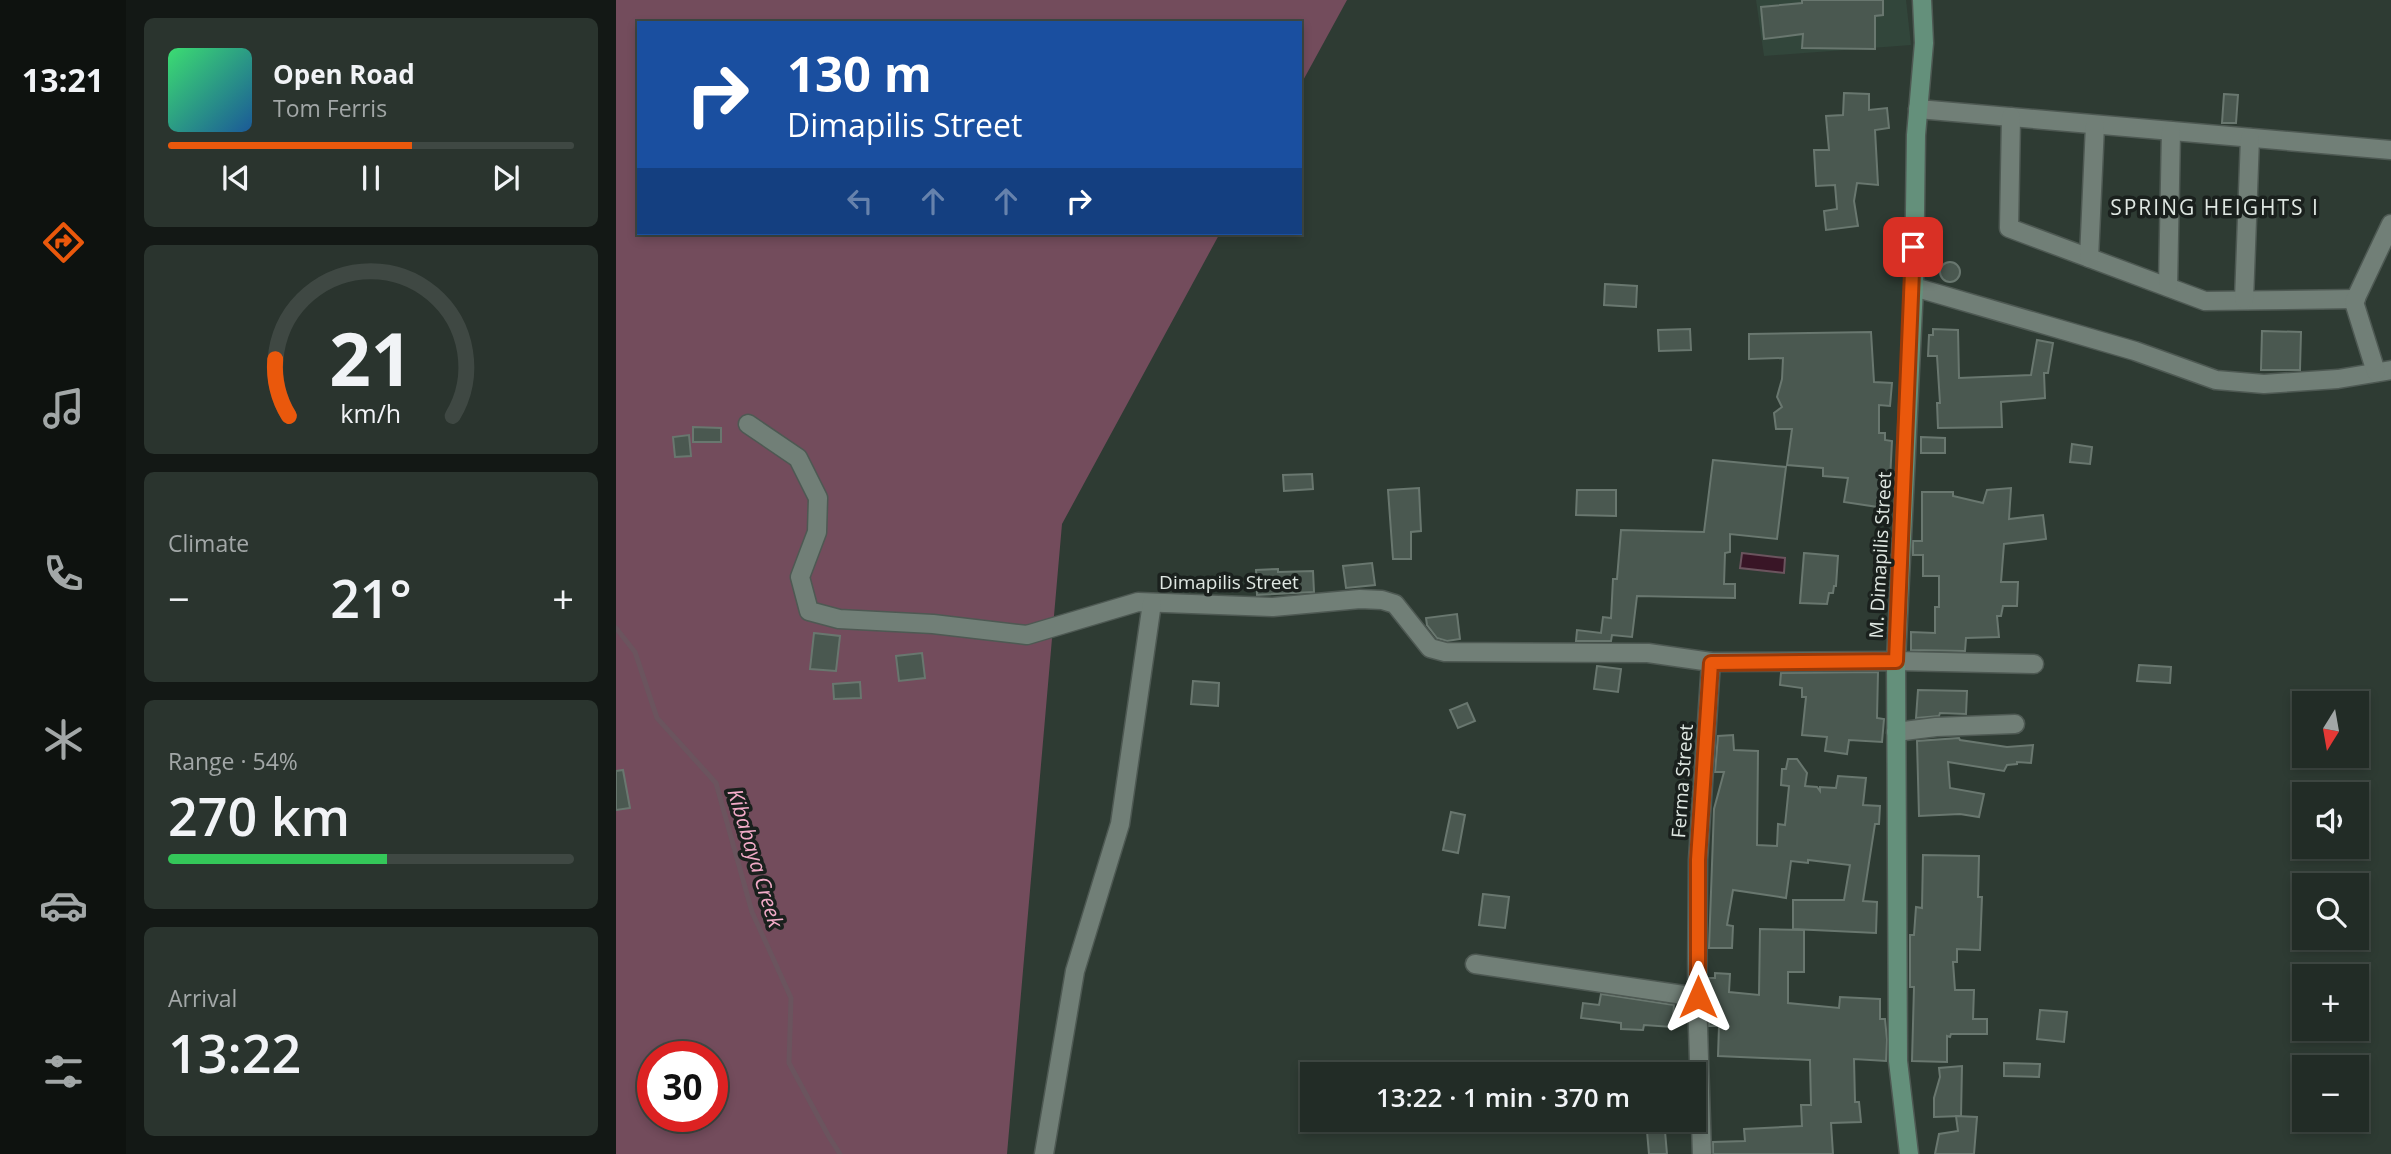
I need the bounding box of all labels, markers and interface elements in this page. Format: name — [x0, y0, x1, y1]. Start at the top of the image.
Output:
text: 130 m — [787, 40, 932, 106]
icon: right — [672, 49, 763, 140]
text: Open Road — [273, 56, 415, 92]
text: 13:21 — [22, 58, 104, 101]
text: Tom Ferris — [273, 92, 387, 124]
text: Dimapilis Street — [787, 103, 1022, 146]
icon: previous — [217, 159, 255, 197]
icon: pause — [352, 159, 390, 197]
icon: next — [487, 159, 525, 197]
icon: left — [841, 182, 879, 220]
icon: ahead — [914, 182, 952, 220]
icon: ahead — [987, 182, 1025, 220]
icon: right — [1060, 182, 1098, 220]
district label: SPRING HEIGHTS I — [2110, 193, 2320, 221]
pin — [1883, 217, 1943, 277]
icon: directions — [39, 218, 88, 267]
icon: arrive — [1894, 228, 1932, 266]
text: 21 — [329, 308, 413, 407]
icon: music — [39, 384, 88, 433]
text: km/h — [341, 396, 401, 430]
street label: M. Dimapilis Street — [1863, 471, 1897, 639]
text: Climate — [168, 527, 249, 559]
icon: phone — [39, 549, 88, 598]
text: 21° — [330, 562, 412, 633]
street label: Dimapilis Street — [1159, 569, 1299, 595]
text: − — [168, 572, 190, 624]
text: + — [552, 572, 574, 624]
north arrow — [2292, 691, 2370, 768]
map controls — [2292, 691, 2369, 1132]
icon: climate — [39, 715, 88, 764]
street label: Ferma Street — [1665, 723, 1699, 839]
text: Range · 54% — [168, 745, 298, 777]
text: 270 km — [168, 780, 350, 851]
button: sound — [2292, 782, 2369, 859]
water label: Kibabaya Creek — [722, 785, 791, 932]
button: search — [2292, 873, 2369, 950]
icon: car — [39, 881, 88, 930]
position arrow — [1661, 960, 1735, 1034]
button: + — [2292, 964, 2369, 1041]
text: Arrival — [168, 982, 237, 1014]
text: 13:22 — [168, 1017, 301, 1088]
speed limit sign: 30 — [637, 1041, 728, 1132]
icon: filters — [39, 1047, 88, 1096]
button: − — [2292, 1055, 2369, 1132]
text: 13:22 · 1 min · 370 m — [1376, 1079, 1630, 1115]

